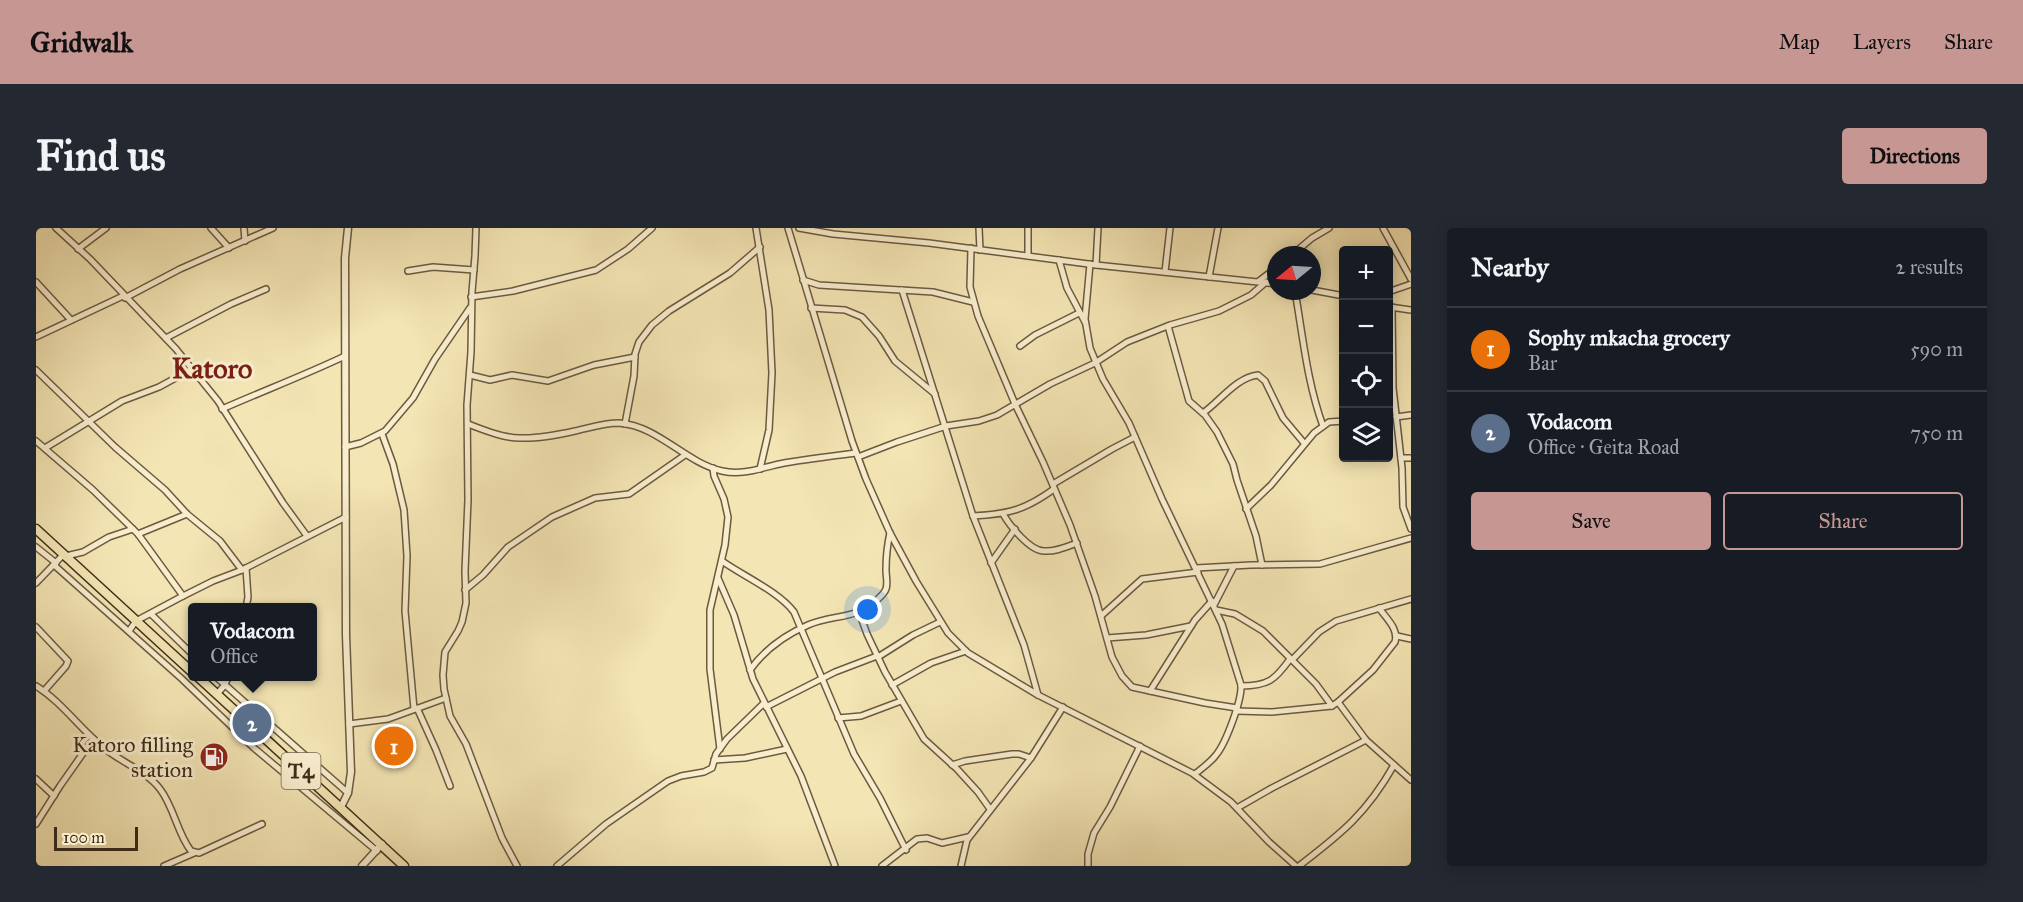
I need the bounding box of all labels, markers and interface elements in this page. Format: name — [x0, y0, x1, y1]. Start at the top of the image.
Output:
text: Gridwalk — [30, 25, 133, 60]
text: Map — [1779, 29, 1820, 55]
text: Layers — [1853, 29, 1911, 55]
text: Share — [1944, 29, 1993, 55]
button: Directions — [1842, 128, 1987, 184]
text: Find us — [36, 130, 166, 182]
north arrow — [1267, 246, 1321, 300]
map controls — [1339, 246, 1393, 462]
button: + — [1339, 246, 1393, 300]
text: Nearby — [1471, 251, 1549, 283]
text: 2 results — [1895, 255, 1963, 279]
button: − — [1339, 300, 1393, 354]
text: Sophy mkacha grocery — [1528, 324, 1730, 351]
text: 1 — [1487, 337, 1494, 361]
text: 590 m — [1910, 337, 1963, 361]
district label: Katoro — [172, 351, 252, 386]
text: Bar — [1528, 351, 1557, 375]
button: locate — [1339, 354, 1393, 408]
button: layers — [1339, 408, 1393, 462]
text: Vodacom — [1528, 408, 1612, 435]
text: 2 — [1486, 421, 1495, 445]
text: 750 m — [1910, 421, 1963, 445]
text: Office · Geita Road — [1528, 435, 1680, 459]
button: Save — [1471, 492, 1711, 550]
button: Share — [1723, 492, 1963, 550]
your location — [853, 595, 882, 624]
popup — [188, 603, 317, 681]
text: Vodacom — [210, 617, 295, 644]
text: Office — [210, 644, 258, 668]
pin: 2 — [232, 700, 272, 746]
pin: 1 — [374, 724, 414, 768]
place label: Katoro filling station — [72, 731, 194, 783]
fuel station icon: Katoro filling station — [198, 741, 230, 773]
road number: T4 — [282, 753, 320, 789]
scale bar — [54, 824, 138, 852]
text: 100 m — [63, 828, 105, 847]

